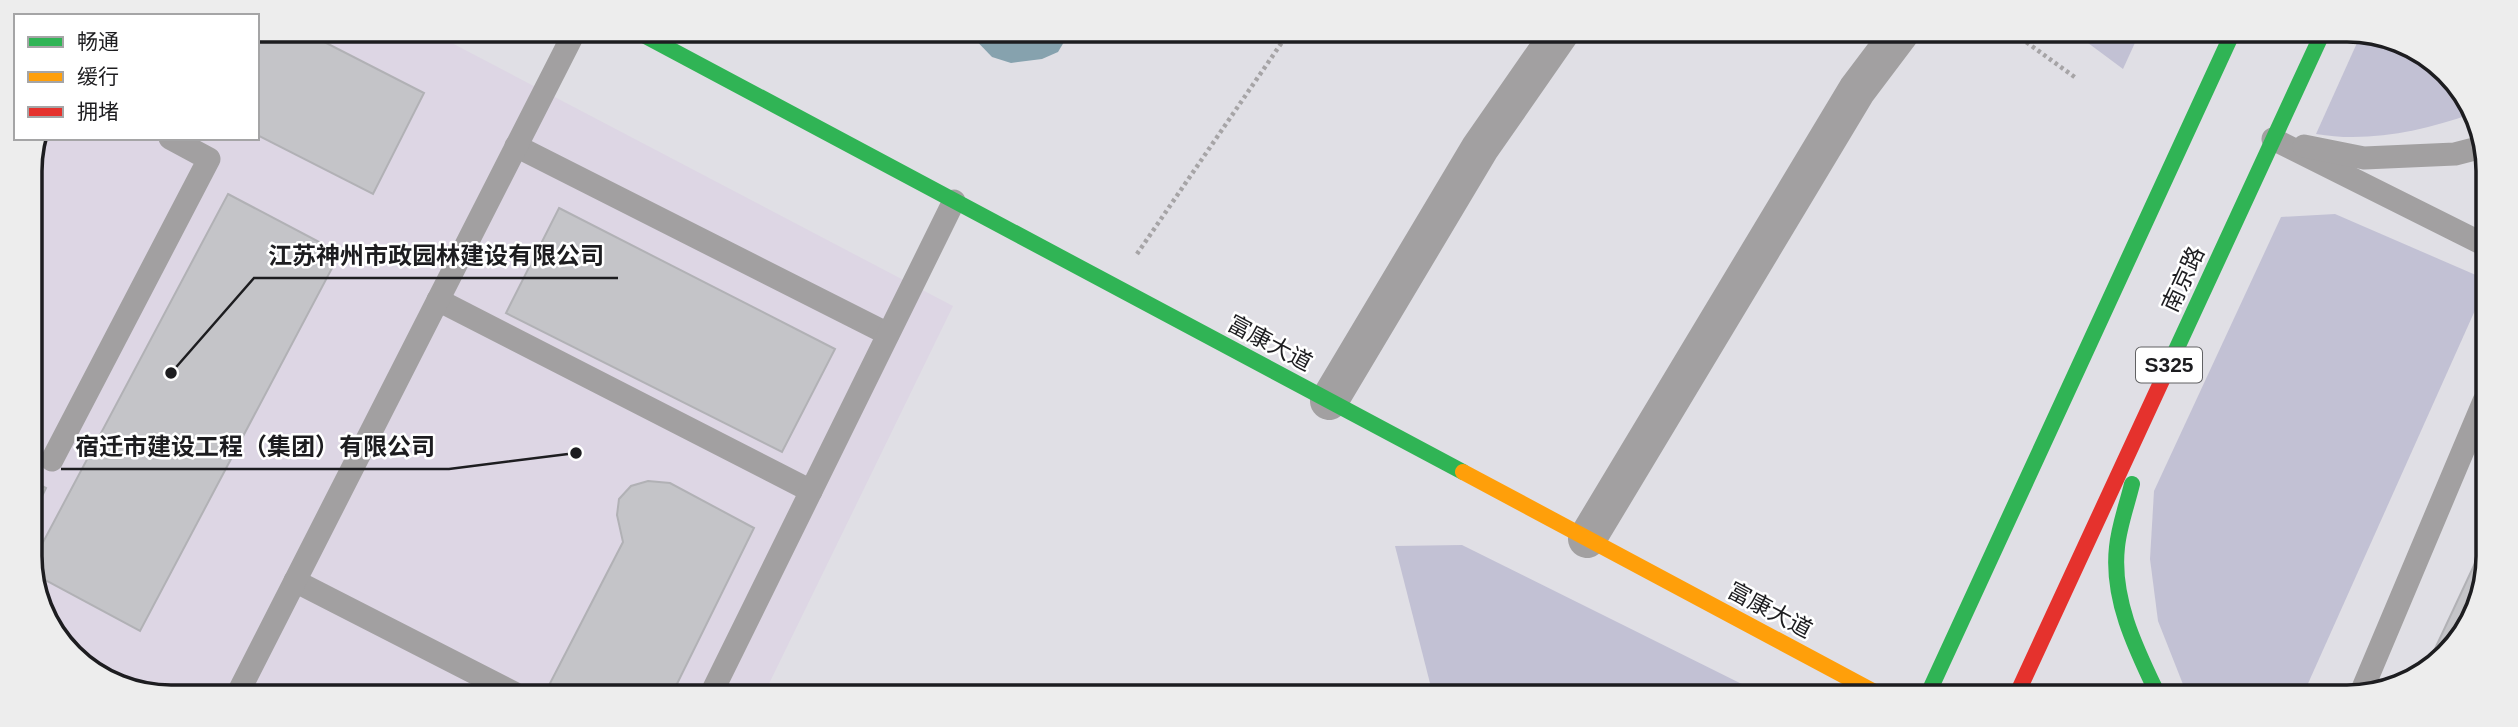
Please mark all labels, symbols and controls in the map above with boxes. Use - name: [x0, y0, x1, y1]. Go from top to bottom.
- legend: [14, 14, 259, 140]
- text: 畅通: [77, 30, 119, 53]
- text: 缓行: [77, 65, 119, 88]
- text: 拥堵: [77, 100, 119, 123]
- callout: 江苏神州市政园林建设有限公司: [254, 233, 618, 278]
- text: 江苏神州市政园林建设有限公司: [268, 242, 604, 269]
- street label: 南京路: [2157, 242, 2209, 316]
- street label: 富康大道: [1223, 310, 1317, 376]
- road number: S325: [2136, 348, 2202, 382]
- callout: 宿迁市建设工程（集团）有限公司: [61, 424, 449, 469]
- text: 宿迁市建设工程（集团）有限公司: [75, 433, 435, 460]
- street label: 富康大道: [1723, 577, 1817, 643]

